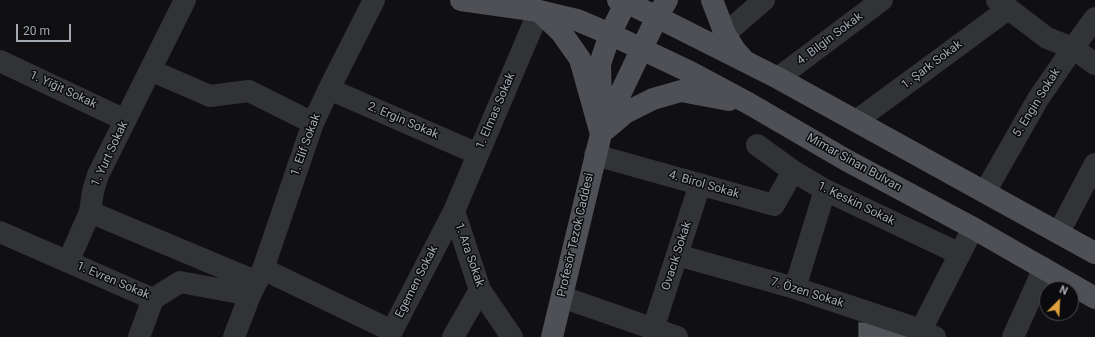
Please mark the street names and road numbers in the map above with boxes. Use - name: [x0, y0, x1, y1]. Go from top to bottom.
- street label: 4. Bilgin Sokak: [794, 10, 866, 68]
- street label: 1. Şark Sokak: [899, 37, 965, 93]
- street label: 5. Engin Sokak: [1010, 66, 1064, 140]
- street label: 1. Yiğit Sokak: [27, 68, 99, 112]
- street label: 1. Elmas Sokak: [473, 71, 519, 151]
- street label: 2. Ergin Sokak: [365, 100, 441, 142]
- street label: 1. Elif Sokak: [288, 112, 324, 178]
- street label: 1. Yurt Sokak: [89, 119, 131, 189]
- street label: Mimar Sinan Bulvarı: [804, 131, 904, 195]
- street label: 4. Birol Sokak: [667, 168, 741, 202]
- street label: Profesör Tezok Caddesi: [555, 172, 597, 298]
- street label: 1. Keskin Sokak: [815, 179, 897, 229]
- street label: Ovacık Sokak: [659, 220, 695, 292]
- street label: 1. Ara Sokak: [451, 221, 487, 289]
- street label: Egemen Sokak: [393, 244, 441, 320]
- street label: 1. Evren Sokak: [74, 259, 152, 303]
- street label: 7. Özen Sokak: [769, 275, 845, 311]

